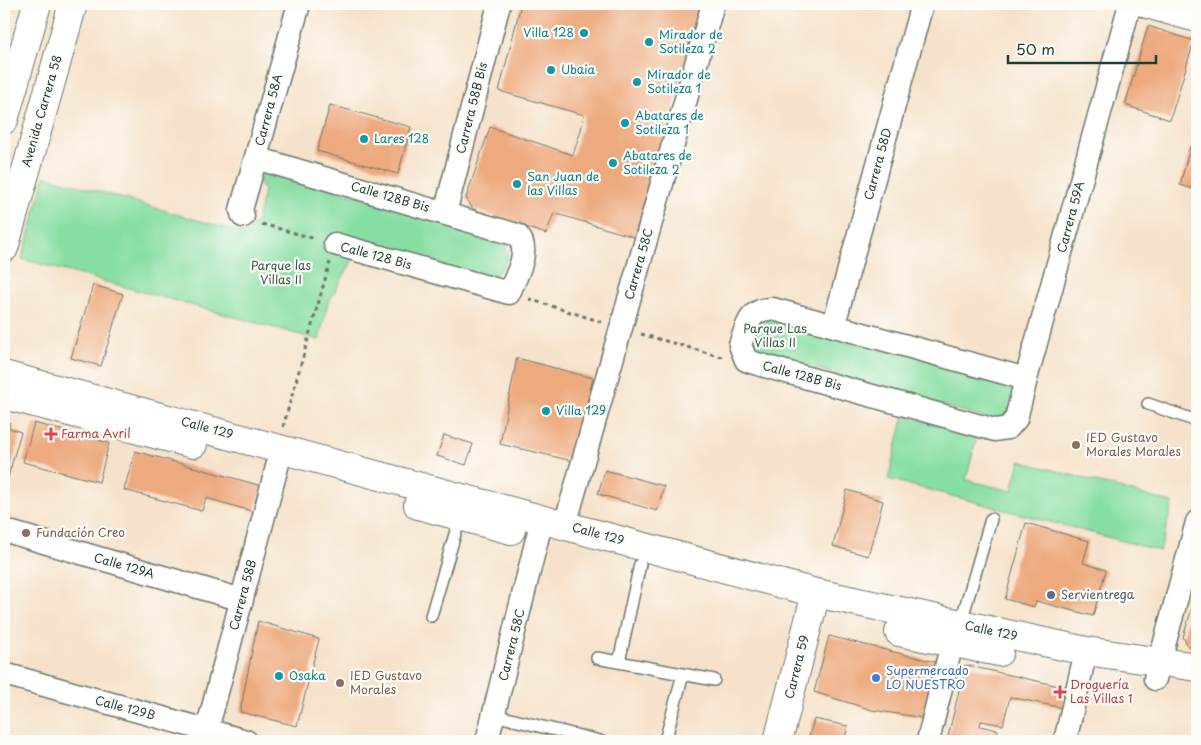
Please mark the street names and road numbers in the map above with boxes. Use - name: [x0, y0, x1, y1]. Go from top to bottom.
- street label: Avenida Carrera 58: [16, 53, 66, 169]
- street label: Carrera 58B Bis: [451, 60, 491, 155]
- street label: Carrera 58A: [250, 72, 286, 148]
- street label: Carrera 58D: [859, 126, 895, 202]
- street label: Calle 128B Bis: [349, 176, 432, 216]
- street label: Carrera 59A: [1052, 179, 1088, 255]
- street label: Carrera 58C: [619, 226, 657, 302]
- street label: Calle 128 Bis: [339, 237, 414, 273]
- street label: Calle 128B Bis: [761, 356, 844, 394]
- street label: Calle 129: [179, 411, 235, 443]
- street label: Calle 129: [570, 517, 626, 549]
- street label: Calle 129A: [92, 548, 157, 582]
- street label: Carrera 58B: [224, 557, 260, 632]
- street label: Carrera 58C: [493, 607, 529, 683]
- street label: Calle 129: [963, 616, 1019, 644]
- street label: Carrera 59: [779, 633, 813, 700]
- street label: Calle 129B: [93, 690, 157, 724]

